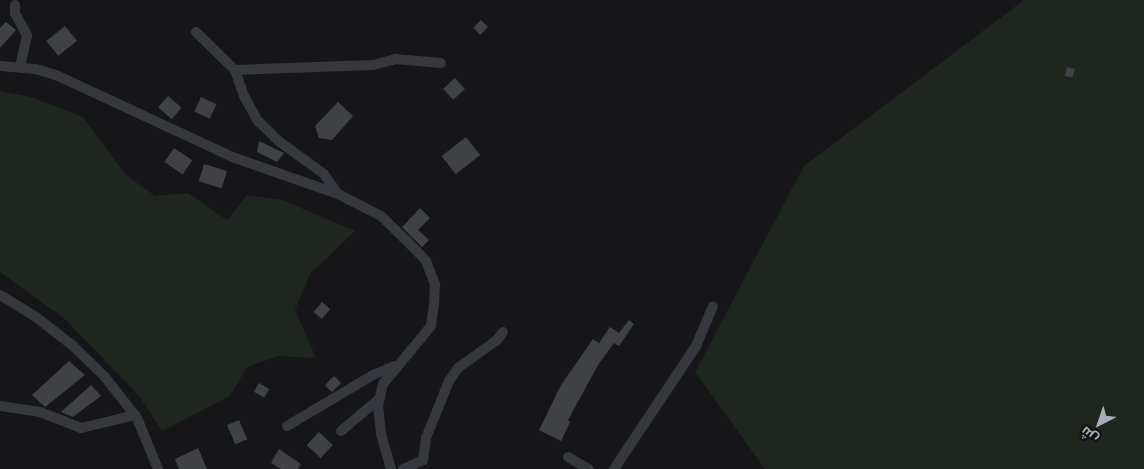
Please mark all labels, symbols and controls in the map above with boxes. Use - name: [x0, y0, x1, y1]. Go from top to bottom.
- north arrow: [1074, 399, 1124, 449]
- text: ش: [1076, 422, 1103, 449]

